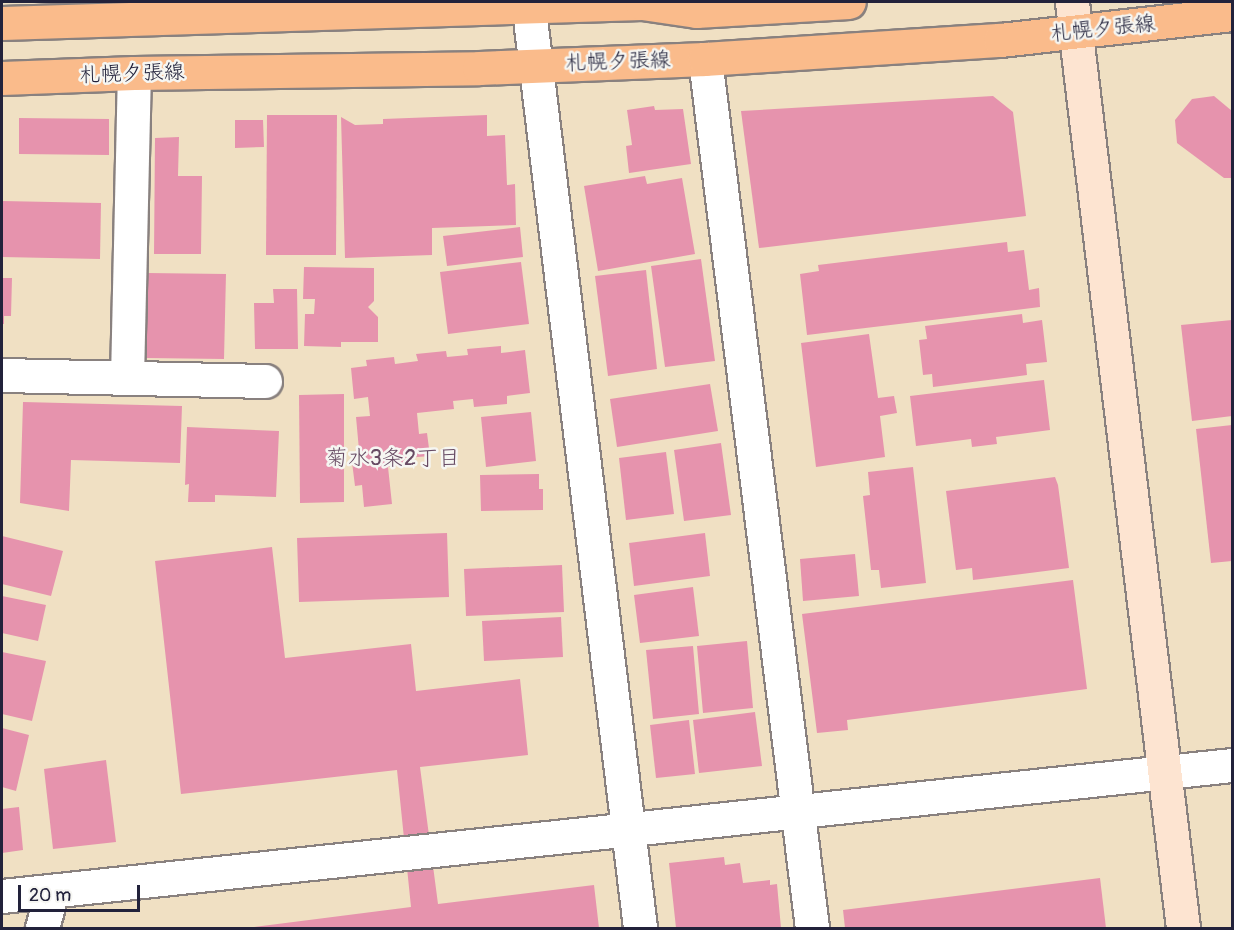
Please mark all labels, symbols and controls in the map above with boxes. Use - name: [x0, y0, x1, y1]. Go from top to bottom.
- street label: 札幌夕張線: [1049, 11, 1157, 47]
- street label: 札幌夕張線: [565, 48, 671, 76]
- street label: 札幌夕張線: [79, 60, 185, 88]
- district label: 菊水3条2丁目: [326, 446, 460, 472]
- scale bar: [21, 873, 142, 911]
- text: 20 m: [29, 884, 71, 907]

